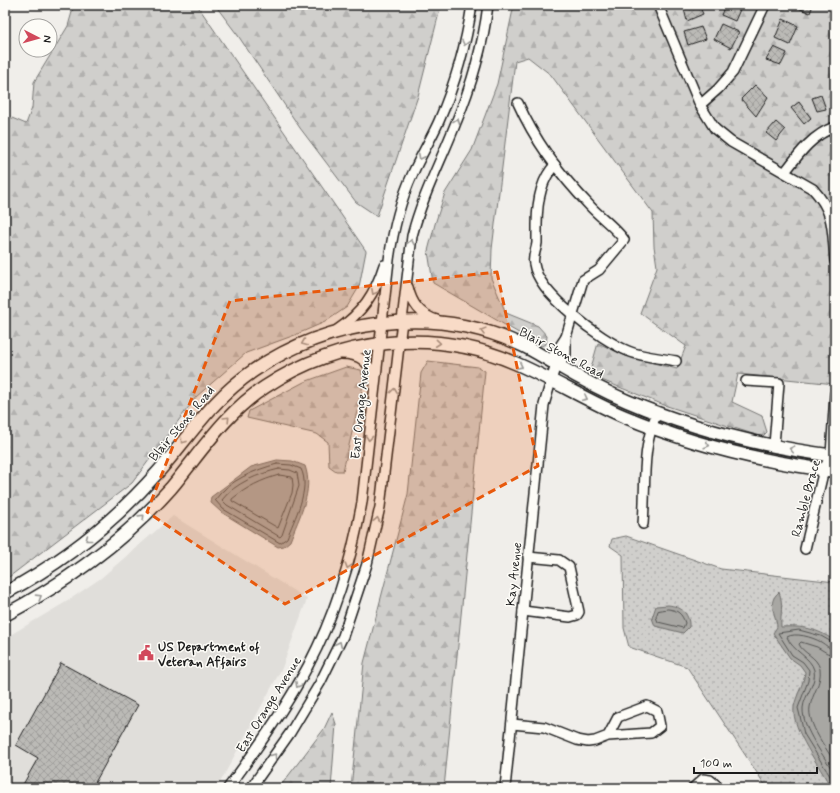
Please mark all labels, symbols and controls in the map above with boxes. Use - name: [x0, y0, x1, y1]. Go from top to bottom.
- north arrow: [18, 18, 58, 58]
- text: N: [40, 35, 54, 43]
- one-way arrow: [461, 40, 469, 46]
- one-way arrow: [452, 118, 460, 126]
- one-way arrow: [418, 152, 426, 160]
- one-way arrow: [406, 239, 415, 245]
- one-way arrow: [371, 288, 378, 295]
- street label: Blair Stone Road: [516, 324, 607, 383]
- one-way arrow: [480, 327, 487, 336]
- one-way arrow: [435, 338, 441, 347]
- one-way arrow: [300, 339, 307, 347]
- street label: East Orange Avenue: [347, 348, 377, 460]
- one-way arrow: [516, 361, 524, 369]
- street label: Blair Stone Road: [146, 383, 219, 465]
- one-way arrow: [389, 388, 398, 394]
- one-way arrow: [581, 394, 589, 401]
- one-way arrow: [222, 416, 229, 424]
- one-way arrow: [365, 435, 374, 441]
- one-way arrow: [181, 437, 188, 444]
- one-way arrow: [703, 440, 710, 449]
- one-way arrow: [789, 446, 796, 454]
- street label: Ramble Brace: [788, 458, 825, 539]
- one-way arrow: [137, 515, 145, 522]
- one-way arrow: [373, 517, 381, 523]
- one-way arrow: [86, 534, 93, 541]
- street label: Kay Avenue: [503, 541, 526, 607]
- one-way arrow: [344, 562, 352, 569]
- one-way arrow: [35, 594, 42, 601]
- place label: US Department of Veteran Affairs: [158, 639, 260, 671]
- one-way arrow: [334, 641, 342, 648]
- public building icon: US Department of Veteran Affairs: [137, 644, 155, 662]
- street label: East Orange Avenue: [233, 653, 307, 757]
- one-way arrow: [295, 681, 302, 688]
- scale bar: [694, 749, 817, 775]
- one-way arrow: [269, 753, 277, 760]
- text: 100 m: [700, 756, 732, 772]

